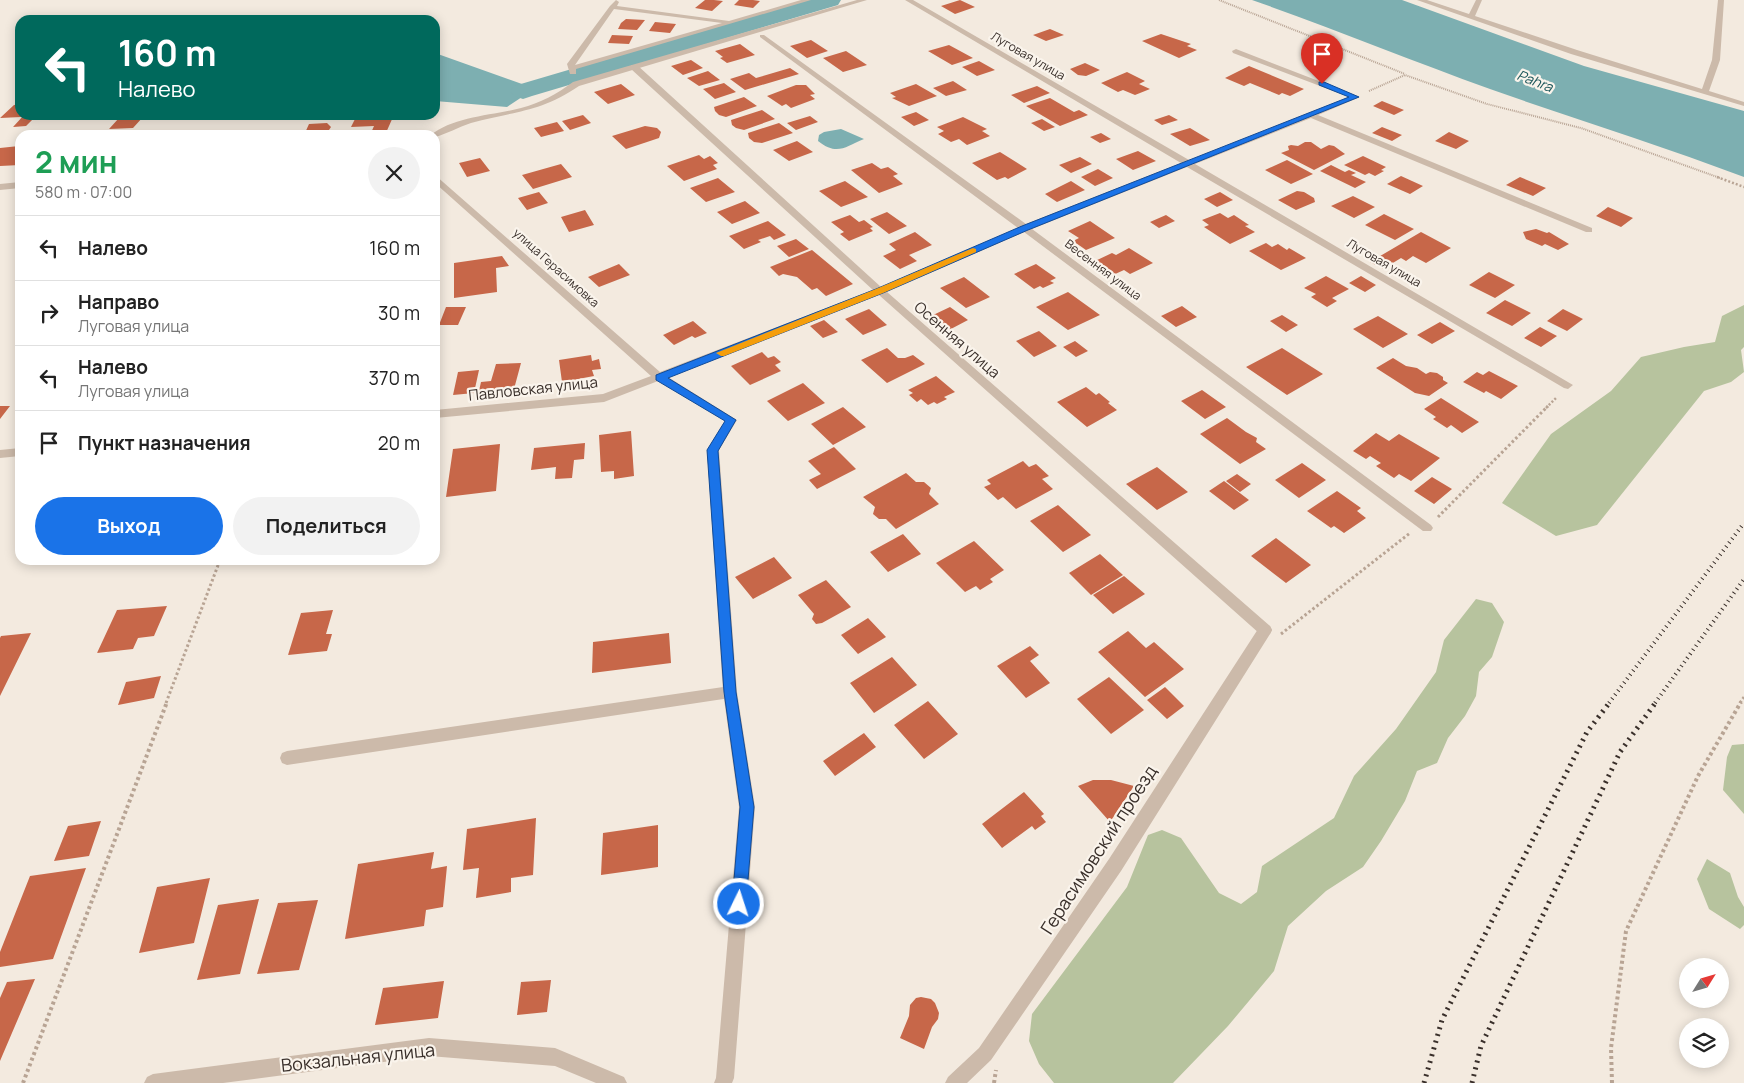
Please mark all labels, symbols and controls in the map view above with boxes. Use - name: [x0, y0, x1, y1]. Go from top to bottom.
- street label: Луговая улица: [988, 27, 1069, 84]
- text: 160 m: [118, 29, 217, 77]
- pin: [1301, 33, 1343, 84]
- icon: left: [35, 35, 100, 100]
- icon: arrive: [1308, 40, 1336, 68]
- water label: Pahra: [1515, 65, 1557, 96]
- text: Налево: [118, 74, 196, 104]
- text: 2 мин: [35, 141, 118, 182]
- button: close: [368, 147, 420, 199]
- text: 580 m · 07:00: [35, 181, 132, 203]
- street label: улица Герасимовка: [510, 224, 603, 311]
- icon: left: [35, 234, 63, 262]
- street label: Луговая улица: [1344, 234, 1425, 291]
- text: Налево: [78, 235, 148, 261]
- text: 160 m: [369, 235, 420, 261]
- street label: Весенняя улица: [1062, 235, 1145, 304]
- text: Направо: [78, 289, 159, 315]
- street label: Осенняя улица: [910, 296, 1005, 383]
- icon: right: [35, 299, 63, 327]
- text: 30 m: [378, 300, 420, 326]
- text: Луговая улица: [78, 315, 189, 337]
- text: Налево: [78, 354, 148, 380]
- icon: left: [35, 364, 63, 392]
- text: 370 m: [368, 365, 420, 391]
- street label: Павловская улица: [467, 371, 599, 406]
- text: Луговая улица: [78, 380, 189, 402]
- icon: arrive: [35, 429, 63, 457]
- text: Пункт назначения: [78, 430, 251, 456]
- text: 20 m: [378, 430, 420, 456]
- button: Выход: [35, 497, 223, 555]
- button: Поделиться: [233, 497, 420, 555]
- street label: Герасимовский проезд: [1034, 760, 1162, 939]
- position arrow: [712, 877, 764, 929]
- north arrow: [1679, 958, 1729, 1008]
- map controls: [1679, 958, 1729, 1068]
- button: layers: [1679, 1018, 1729, 1068]
- street label: Вокзальная улица: [280, 1037, 436, 1077]

